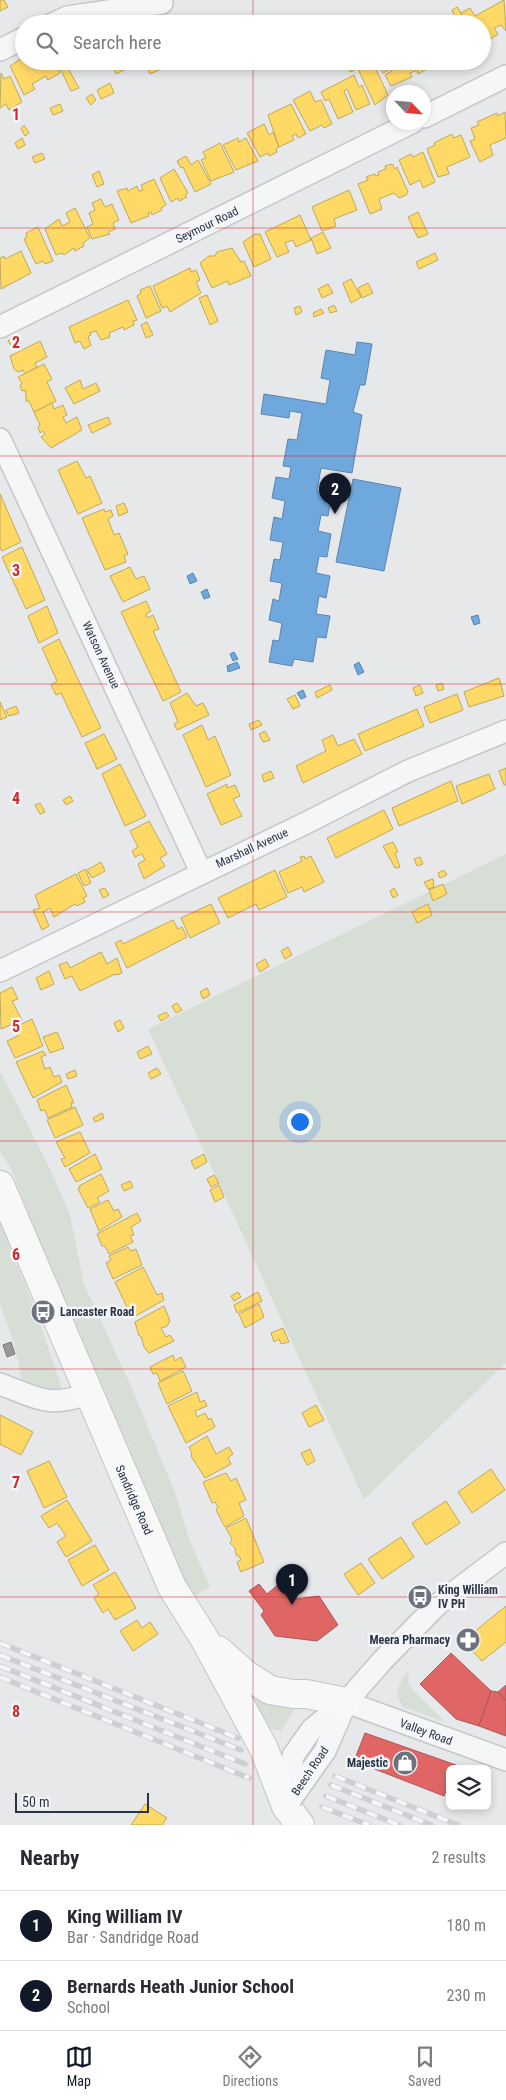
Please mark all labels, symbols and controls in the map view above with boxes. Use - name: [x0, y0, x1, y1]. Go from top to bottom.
- search box: [15, 15, 491, 70]
- icon: search: [33, 29, 61, 57]
- text: Search here: [73, 31, 161, 54]
- north arrow: [386, 85, 431, 130]
- text: 1: [12, 105, 20, 124]
- street label: Seymour Road: [173, 204, 241, 246]
- text: 2: [12, 333, 20, 352]
- pin: 2: [319, 473, 351, 514]
- text: 3: [12, 561, 20, 580]
- street label: Watson Avenue: [79, 619, 123, 691]
- text: 4: [12, 789, 20, 808]
- street label: Marshall Avenue: [214, 825, 291, 871]
- text: 5: [12, 1017, 20, 1036]
- your location: [287, 1109, 313, 1135]
- text: 6: [12, 1245, 20, 1264]
- bus stop icon: Lancaster Road: [30, 1299, 56, 1325]
- place label: Lancaster Road: [60, 1305, 134, 1319]
- street label: Sandridge Road: [112, 1463, 156, 1537]
- text: 7: [12, 1473, 20, 1492]
- pin: 1: [276, 1564, 308, 1605]
- place label: King William IV PH: [438, 1583, 498, 1611]
- bus stop icon: King William IV PH: [407, 1584, 433, 1610]
- pharmacy icon: Meera Pharmacy: [455, 1627, 481, 1653]
- place label: Meera Pharmacy: [369, 1633, 451, 1647]
- text: 8: [12, 1702, 20, 1721]
- street label: Valley Road: [398, 1716, 454, 1748]
- street label: Beech Road: [289, 1744, 331, 1798]
- shop icon: Majestic: [392, 1750, 418, 1776]
- place label: Majestic: [347, 1756, 388, 1770]
- map controls: [446, 1765, 491, 1810]
- button: layers: [446, 1765, 491, 1810]
- scale bar: [15, 1790, 149, 1813]
- text: 50 m: [22, 1794, 50, 1810]
- text: Nearby: [20, 1846, 79, 1870]
- text: 2 results: [431, 1848, 486, 1867]
- text: King William IV: [67, 1905, 183, 1928]
- text: 1: [32, 1916, 40, 1935]
- text: 180 m: [447, 1916, 486, 1935]
- text: Bar · Sandridge Road: [67, 1928, 199, 1947]
- text: Bernards Heath Junior School: [67, 1975, 294, 1998]
- text: 2: [32, 1986, 40, 2005]
- text: 230 m: [447, 1986, 486, 2005]
- text: School: [67, 1998, 110, 2017]
- tab: Map: [65, 2043, 93, 2089]
- tab: Directions: [222, 2043, 278, 2089]
- tab: Saved: [408, 2043, 441, 2089]

